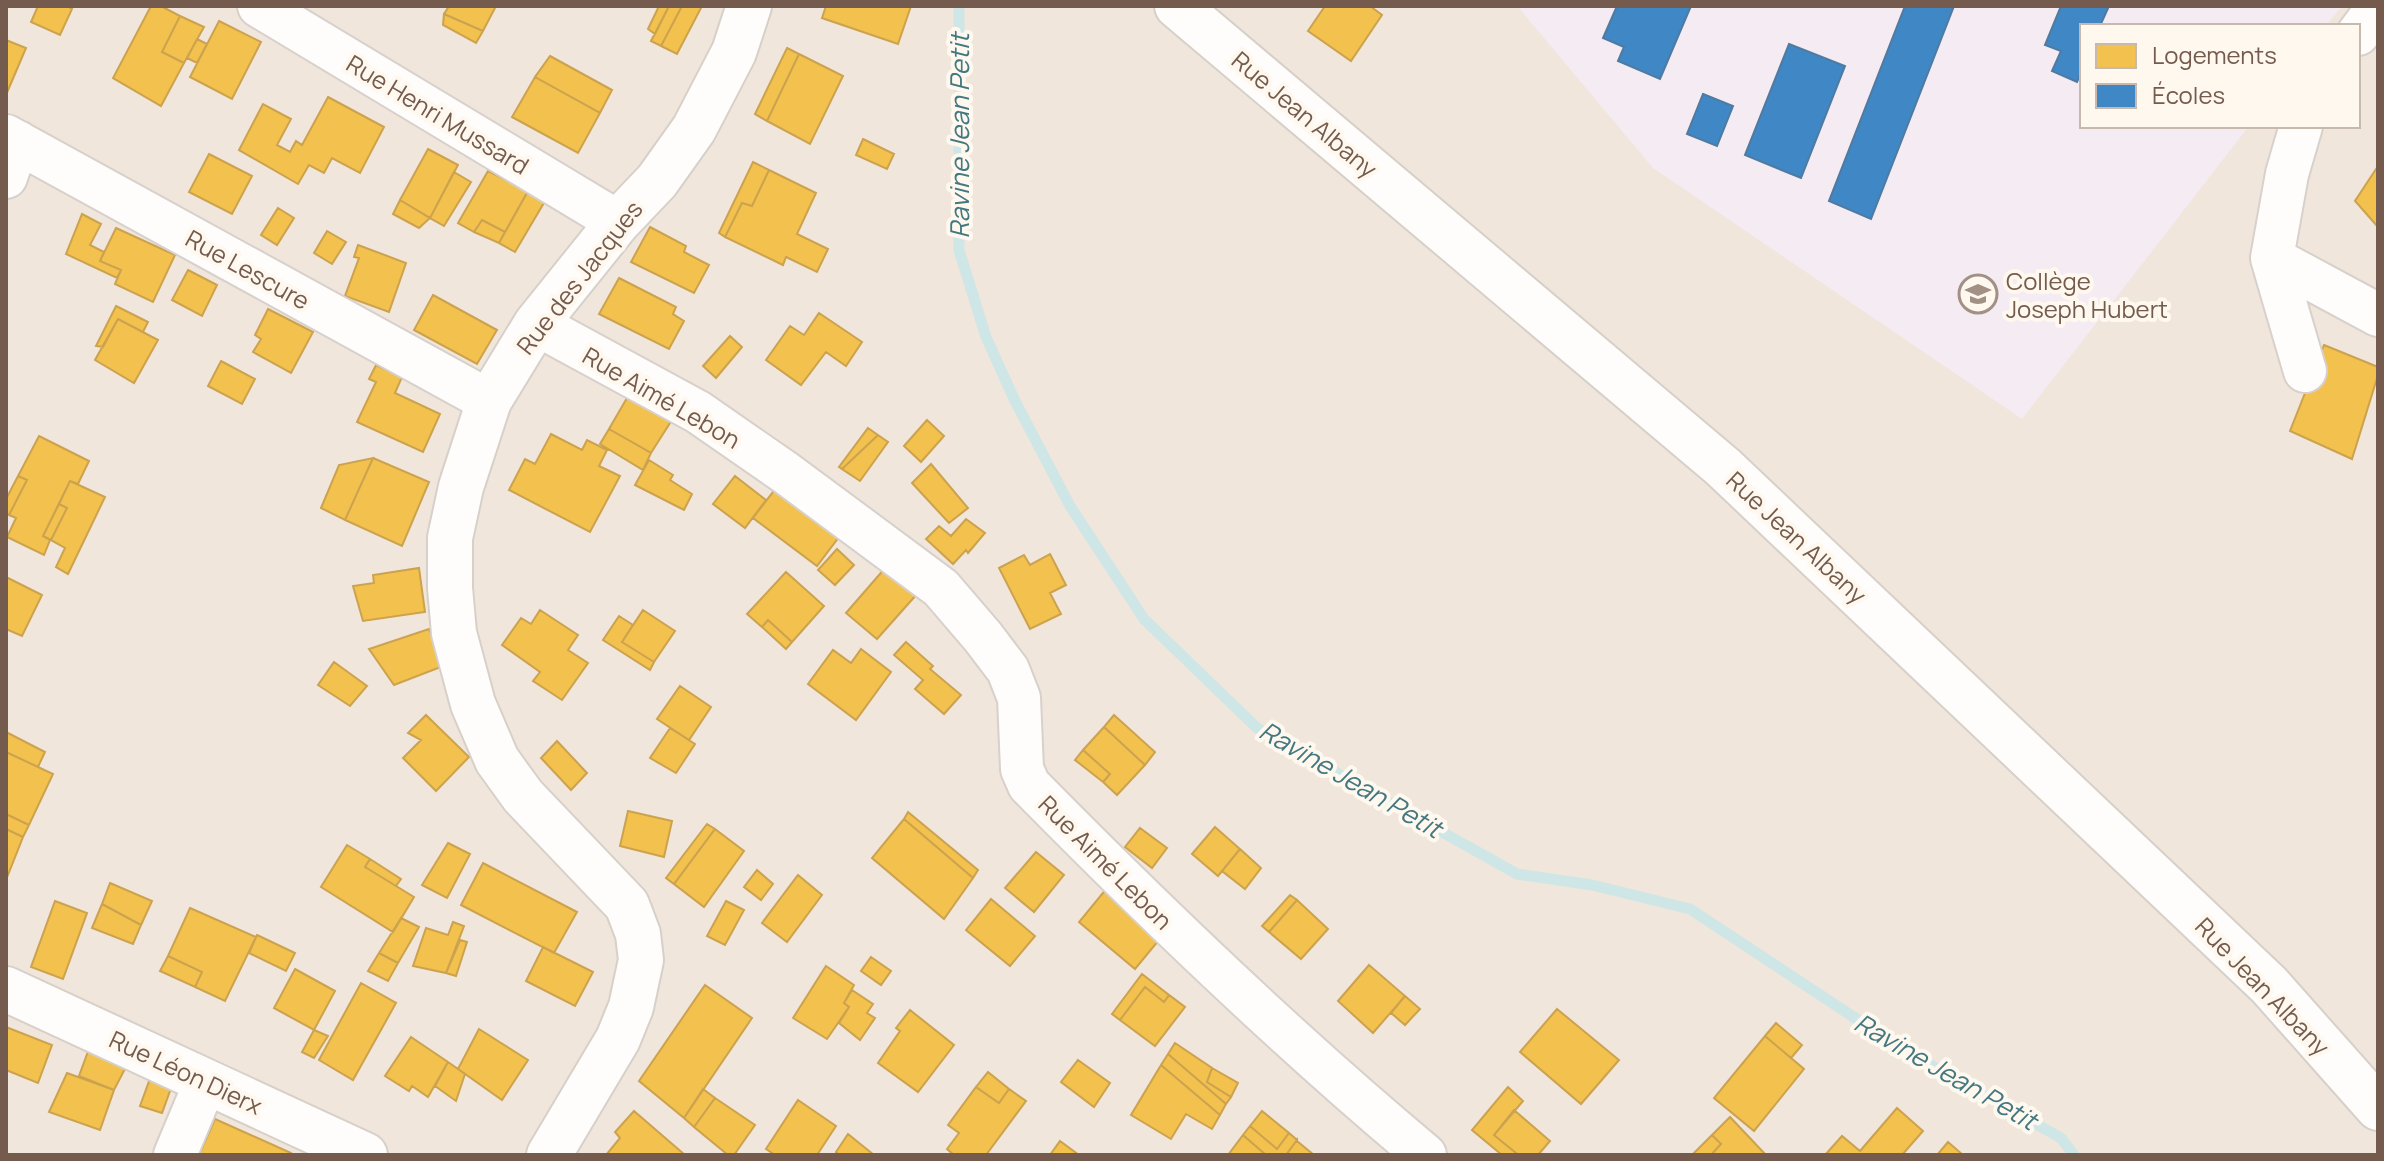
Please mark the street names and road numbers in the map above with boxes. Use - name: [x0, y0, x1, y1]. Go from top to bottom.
- street label: Rue Jean Albany: [1225, 43, 1385, 185]
- street label: Rue Henri Mussard: [341, 46, 535, 182]
- street label: Rue des Jacques: [509, 193, 649, 361]
- street label: Rue Lescure: [180, 221, 316, 317]
- street label: Rue Aimé Lebon: [577, 338, 747, 456]
- street label: Rue Jean Albany: [1720, 463, 1874, 611]
- street label: Rue Aimé Lebon: [1032, 788, 1180, 936]
- street label: Rue Jean Albany: [2189, 910, 2338, 1063]
- street label: Rue Léon Dierx: [104, 1022, 268, 1122]

